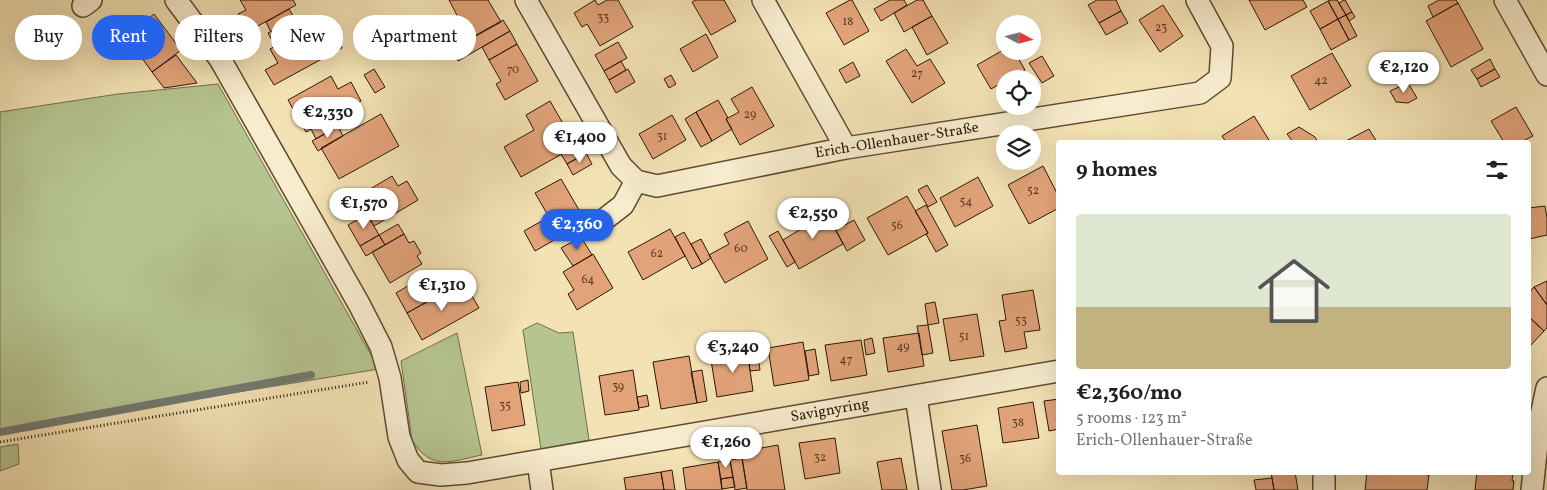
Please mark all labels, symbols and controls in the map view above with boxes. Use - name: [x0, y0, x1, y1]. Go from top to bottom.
- house number: 33: [597, 10, 609, 26]
- house number: 18: [843, 14, 853, 30]
- chip: Buy: [15, 15, 82, 60]
- chip: Rent: [92, 15, 165, 60]
- chip: Filters: [175, 15, 261, 60]
- chip: New: [271, 15, 343, 60]
- chip: Apartment: [353, 15, 476, 60]
- north arrow: [996, 15, 1041, 60]
- map controls: [996, 15, 1041, 170]
- house number: 23: [1155, 20, 1167, 36]
- pin: €2,120: [1363, 52, 1445, 94]
- text: €2,120: [1379, 57, 1429, 79]
- house number: 70: [507, 62, 519, 78]
- house number: 27: [911, 66, 923, 82]
- button: locate: [996, 70, 1041, 115]
- house number: 42: [1314, 73, 1328, 89]
- pin: €2,330: [287, 96, 369, 139]
- text: €2,330: [303, 102, 353, 124]
- house number: 29: [744, 107, 756, 123]
- street label: Erich-Ollenhauer-Straße: [814, 118, 980, 164]
- pin: €1,400: [539, 121, 621, 164]
- button: layers: [996, 125, 1041, 170]
- text: €1,400: [554, 127, 606, 149]
- house number: 31: [657, 129, 667, 145]
- text: 9 homes: [1076, 156, 1157, 185]
- icon: filters: [1483, 156, 1511, 184]
- house number: 52: [1027, 183, 1039, 199]
- pin: €1,570: [323, 188, 405, 230]
- text: €1,570: [340, 193, 388, 215]
- house number: 54: [960, 194, 972, 210]
- pin: €2,550: [772, 198, 854, 240]
- text: €2,550: [788, 203, 838, 225]
- pin: €2,360: [536, 208, 618, 251]
- text: €2,360: [551, 214, 603, 236]
- house number: 56: [891, 218, 903, 234]
- house number: 60: [734, 241, 748, 257]
- house number: 62: [651, 246, 663, 262]
- icon: home: [1249, 246, 1339, 336]
- pin: €1,310: [401, 270, 483, 312]
- house number: 64: [582, 272, 594, 288]
- text: €1,310: [419, 275, 466, 297]
- house number: 53: [1015, 313, 1027, 329]
- house number: 51: [959, 329, 969, 345]
- pin: €3,240: [692, 332, 774, 374]
- text: €3,240: [707, 337, 759, 359]
- house number: 49: [896, 339, 910, 355]
- house number: 47: [840, 352, 853, 368]
- house number: 39: [612, 379, 624, 395]
- text: €2,360/mo: [1076, 379, 1182, 408]
- street label: Savignyring: [789, 394, 871, 428]
- house number: 35: [499, 398, 511, 414]
- text: 5 rooms · 123 m²: [1076, 408, 1187, 430]
- house number: 38: [1012, 415, 1024, 431]
- pin: €1,260: [685, 426, 767, 469]
- text: Erich-Ollenhauer-Straße: [1076, 430, 1253, 452]
- text: €1,260: [701, 432, 751, 454]
- house number: 32: [814, 450, 826, 466]
- house number: 36: [959, 451, 971, 467]

